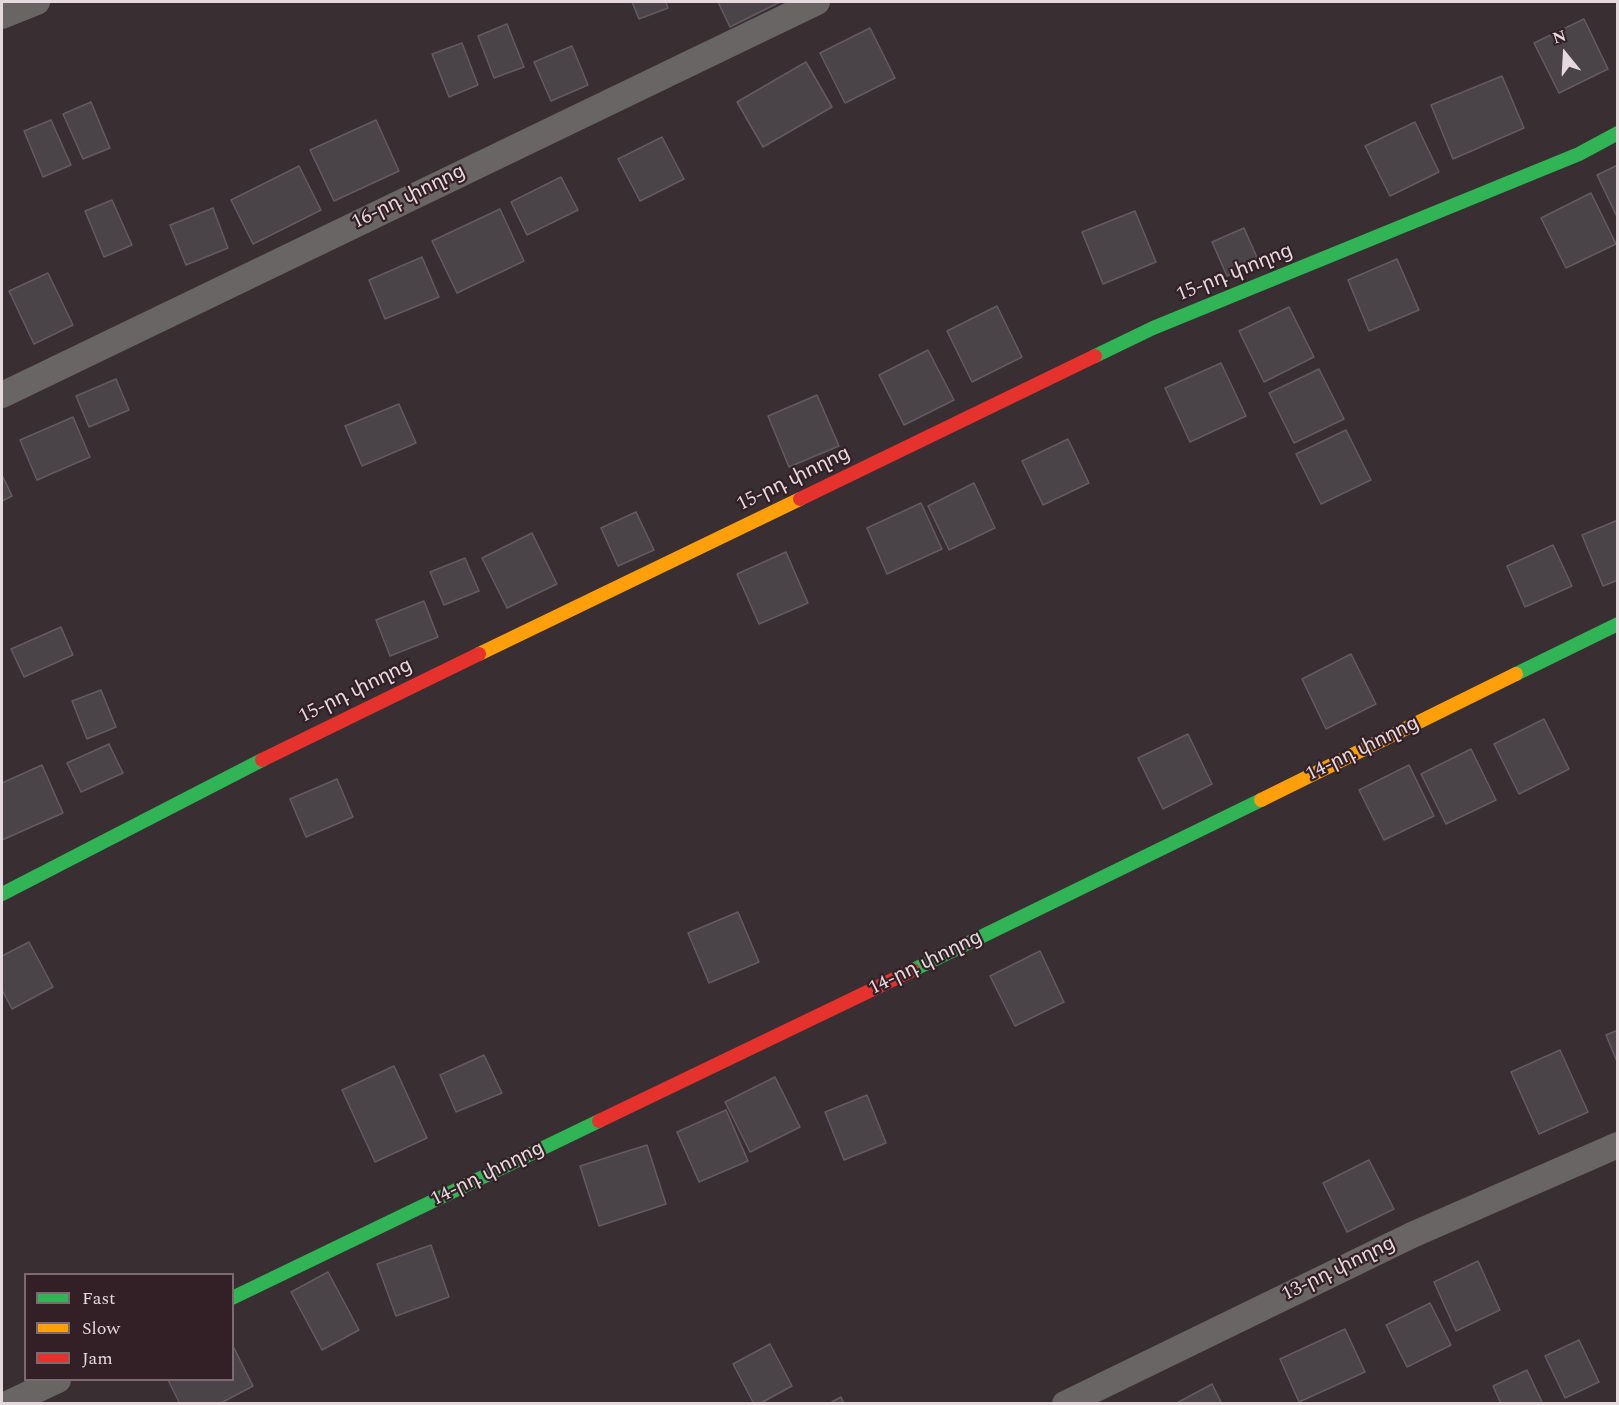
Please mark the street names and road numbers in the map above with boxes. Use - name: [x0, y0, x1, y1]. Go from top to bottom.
- street label: 16-րդ փողոց: [348, 160, 470, 236]
- street label: 15-րդ փողոց: [1173, 240, 1297, 308]
- street label: 15-րդ փողոց: [733, 442, 855, 518]
- street label: 15-րդ փողոց: [295, 654, 417, 730]
- street label: 14-րդ փողոց: [1302, 712, 1424, 788]
- street label: 14-րդ փողոց: [865, 926, 987, 1002]
- street label: 14-րդ փողոց: [427, 1137, 549, 1213]
- street label: 13-րդ փողոց: [1278, 1232, 1400, 1308]

